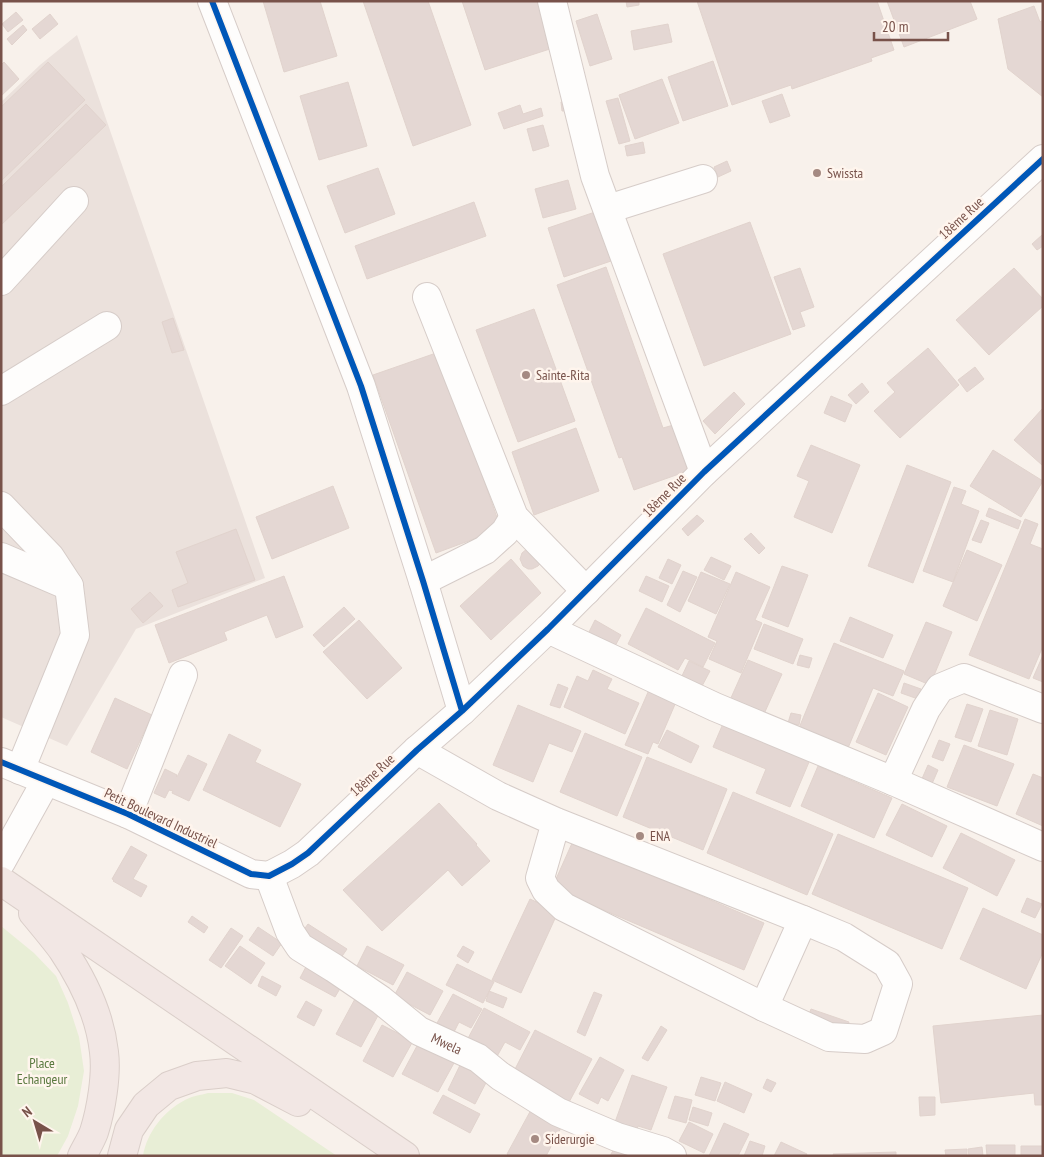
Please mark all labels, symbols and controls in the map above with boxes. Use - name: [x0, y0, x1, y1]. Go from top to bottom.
- scale bar: [874, 10, 948, 42]
- text: 20 m: [882, 17, 908, 36]
- place label: Swissta: [827, 164, 863, 182]
- marker: Swissta: [811, 167, 823, 179]
- street label: 18ème Rue: [935, 193, 987, 243]
- place label: Sainte-Rita: [536, 366, 590, 384]
- marker: Sainte-Rita: [520, 369, 532, 381]
- street label: 18ème Rue: [638, 469, 690, 521]
- street label: 18ème Rue: [346, 750, 398, 800]
- street label: Petit Boulevard Industriel: [102, 784, 221, 852]
- place label: ENA: [650, 827, 671, 845]
- marker: ENA: [634, 830, 646, 842]
- street label: Mwela: [428, 1029, 465, 1058]
- park label: Place Echangeur: [17, 1054, 67, 1088]
- north arrow: [10, 1097, 60, 1147]
- text: N: [18, 1102, 36, 1121]
- place label: Siderurgie: [545, 1130, 595, 1148]
- marker: Siderurgie: [529, 1133, 541, 1145]

